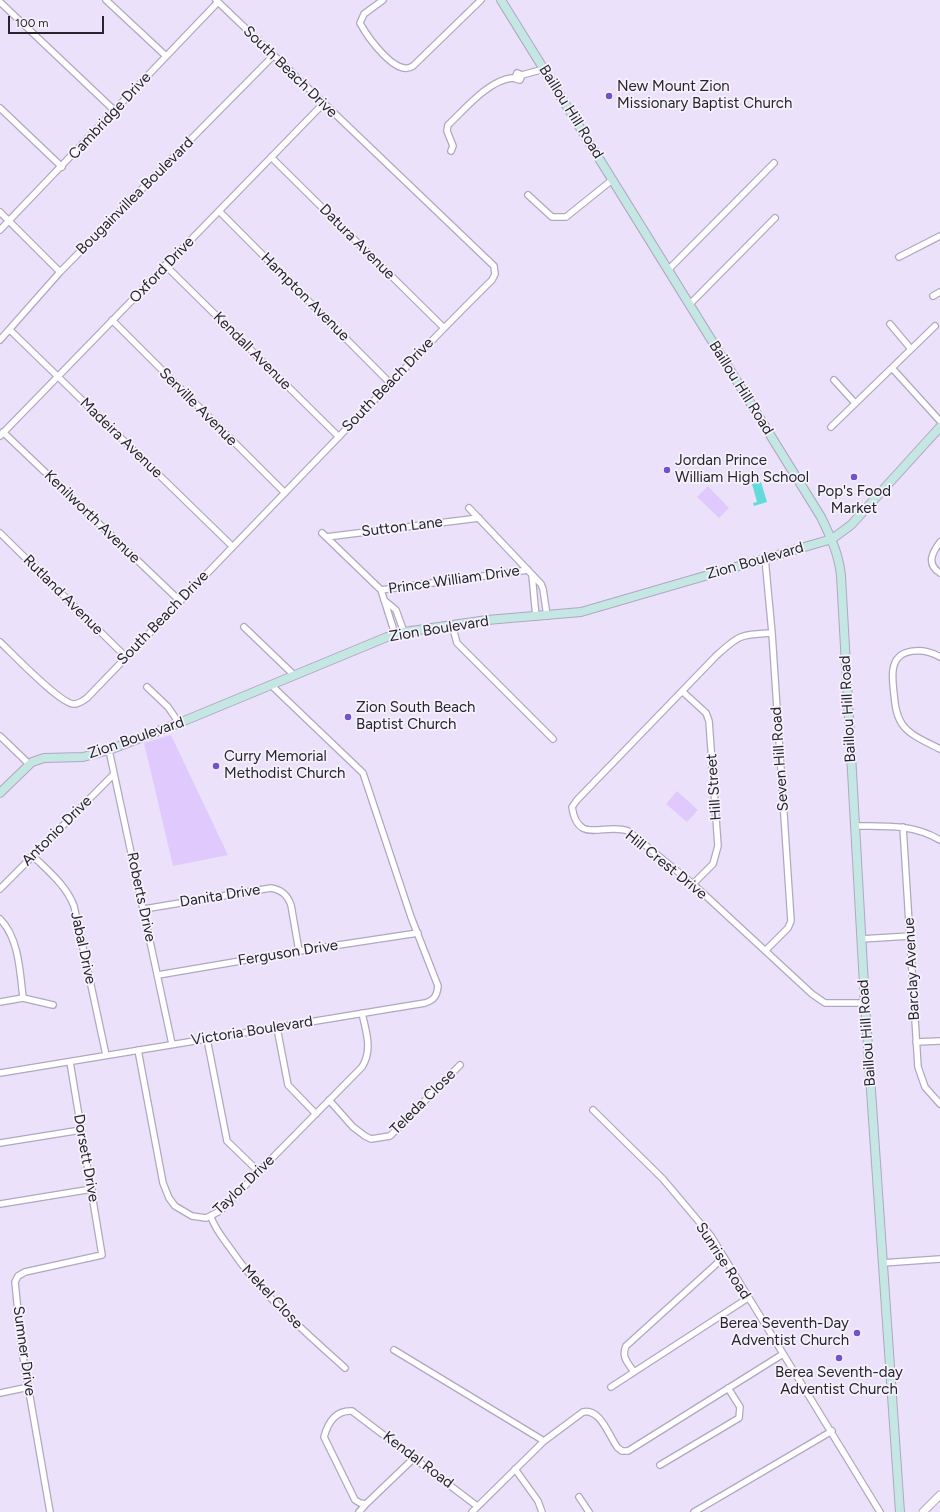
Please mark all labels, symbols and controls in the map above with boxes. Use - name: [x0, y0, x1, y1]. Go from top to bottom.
- scale bar: [10, 8, 106, 34]
- text: 100 m: [15, 16, 49, 30]
- street label: South Beach Drive: [239, 22, 341, 122]
- street label: Baillou Hill Road: [535, 62, 607, 162]
- street label: Cambridge Drive: [65, 69, 155, 163]
- place label: New Mount Zion Missionary Baptist Church: [617, 78, 792, 113]
- marker: New Mount Zion Missionary Baptist Church: [604, 91, 614, 101]
- street label: Bougainvillea Boulevard: [73, 134, 197, 258]
- street label: Datura Avenue: [316, 201, 398, 283]
- street label: Oxford Drive: [126, 233, 198, 307]
- street label: Hampton Avenue: [257, 249, 353, 345]
- street label: Kendall Avenue: [209, 308, 295, 394]
- street label: South Beach Drive: [338, 334, 438, 436]
- street label: Baillou Hill Road: [705, 338, 777, 438]
- street label: Serville Avenue: [155, 364, 241, 450]
- street label: Madeira Avenue: [76, 394, 166, 482]
- place label: Jordan Prince William High School: [675, 452, 809, 487]
- marker: Jordan Prince William High School: [662, 465, 672, 475]
- street label: Kenilworth Avenue: [40, 467, 144, 567]
- marker: Pop's Food Market: [849, 472, 859, 482]
- place label: Pop's Food Market: [817, 483, 891, 518]
- street label: Sutton Lane: [360, 513, 444, 541]
- street label: Zion Boulevard: [704, 538, 806, 584]
- street label: Rutland Avenue: [19, 551, 107, 639]
- street label: Prince William Drive: [387, 562, 521, 598]
- street label: South Beach Drive: [113, 567, 213, 669]
- street label: Zion Boulevard: [388, 612, 490, 646]
- street label: Baillou Hill Road: [836, 655, 860, 763]
- place label: Zion South Beach Baptist Church: [356, 699, 475, 734]
- street label: Seven Hill Road: [767, 706, 793, 812]
- marker: Zion South Beach Baptist Church: [343, 712, 353, 722]
- street label: Zion Boulevard: [86, 713, 186, 763]
- place label: Curry Memorial Methodist Church: [224, 748, 345, 783]
- street label: Hill Street: [703, 753, 725, 821]
- marker: Curry Memorial Methodist Church: [211, 761, 221, 771]
- street label: Antonio Drive: [18, 792, 96, 870]
- street label: Hill Crest Drive: [621, 826, 711, 904]
- street label: Roberts Drive: [123, 851, 159, 943]
- street label: Danita Drive: [178, 881, 262, 911]
- street label: Jabal Drive: [67, 910, 99, 986]
- street label: Barclay Avenue: [900, 917, 924, 1021]
- street label: Ferguson Drive: [237, 936, 339, 970]
- street label: Baillou Hill Road: [854, 979, 880, 1087]
- street label: Victoria Boulevard: [190, 1012, 314, 1050]
- street label: Teleda Close: [387, 1066, 459, 1138]
- street label: Dorsett Drive: [69, 1113, 103, 1203]
- street label: Taylor Drive: [210, 1151, 278, 1219]
- street label: Sunrise Road: [692, 1219, 754, 1303]
- street label: Mekel Close: [238, 1261, 306, 1333]
- street label: Sumner Drive: [9, 1305, 39, 1397]
- place label: Berea Seventh-Day Adventist Church: [720, 1315, 849, 1350]
- marker: Berea Seventh-Day Adventist Church: [852, 1328, 862, 1338]
- marker: Berea Seventh-day Adventist Church: [834, 1353, 844, 1363]
- place label: Berea Seventh-day Adventist Church: [775, 1364, 903, 1399]
- street label: Kendal Road: [379, 1428, 457, 1492]

